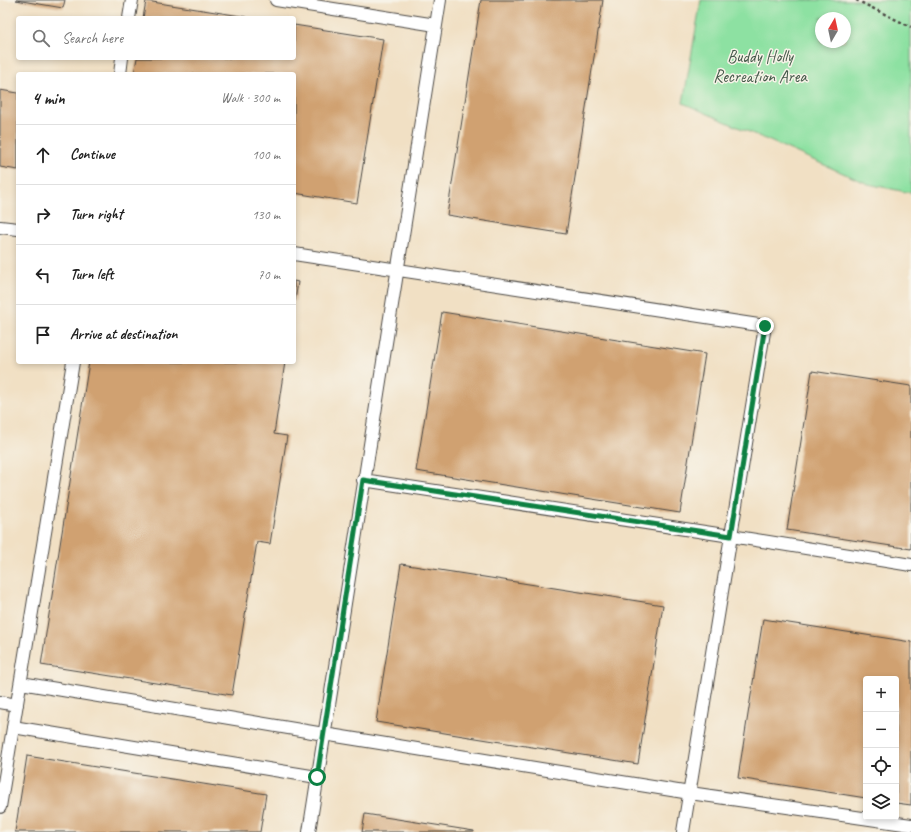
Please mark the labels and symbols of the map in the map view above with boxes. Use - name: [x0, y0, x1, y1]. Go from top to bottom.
- north arrow: [815, 12, 851, 48]
- park label: Buddy Holly Recreation Area: [713, 46, 808, 87]
- route end: [756, 317, 774, 335]
- route start: [308, 768, 326, 786]

